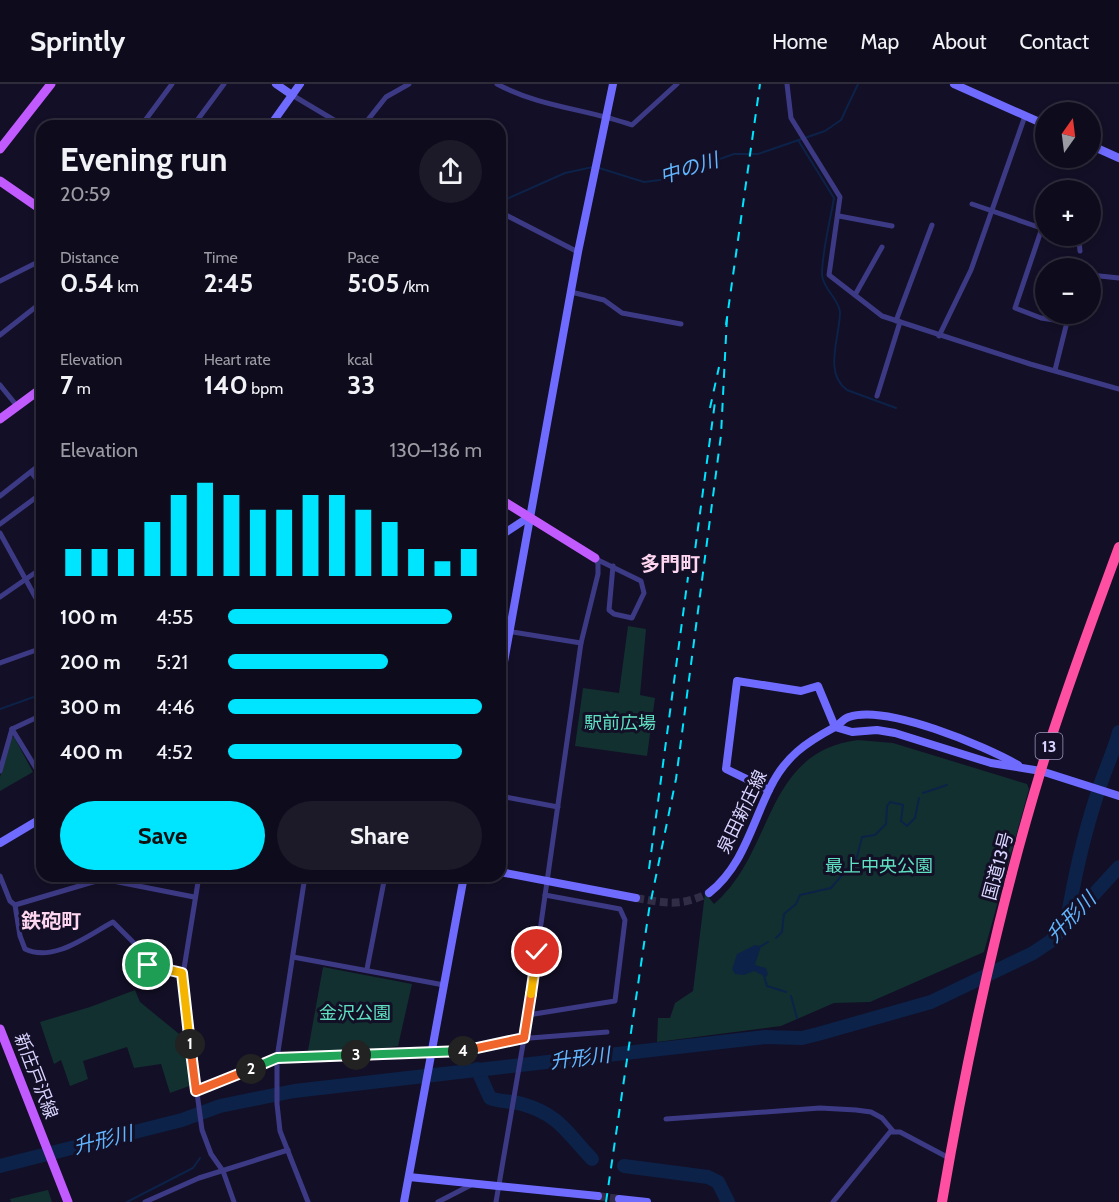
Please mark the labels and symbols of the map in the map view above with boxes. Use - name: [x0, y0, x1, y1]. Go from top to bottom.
- north arrow: [1035, 102, 1101, 168]
- water label: 中の川: [657, 147, 723, 188]
- district label: 多門町: [640, 552, 700, 576]
- park label: 駅前広場: [584, 712, 656, 734]
- road number: 13: [1036, 733, 1062, 759]
- street label: 泉田新庄線: [712, 767, 772, 857]
- street label: 国道13号: [978, 830, 1018, 902]
- park label: 最上中央公園: [825, 855, 933, 877]
- water label: 升形川: [1042, 886, 1102, 947]
- district label: 鉄砲町: [21, 909, 81, 933]
- pin: [511, 926, 562, 977]
- pin: [122, 939, 173, 990]
- park label: 金沢公園: [319, 1002, 391, 1024]
- pin: 1: [175, 1029, 205, 1059]
- street label: 新庄戸沢線: [10, 1030, 62, 1122]
- pin: 4: [448, 1036, 478, 1066]
- pin: 3: [341, 1040, 371, 1070]
- water label: 升形川: [549, 1042, 613, 1074]
- pin: 2: [236, 1054, 266, 1084]
- water label: 升形川: [71, 1121, 137, 1159]

